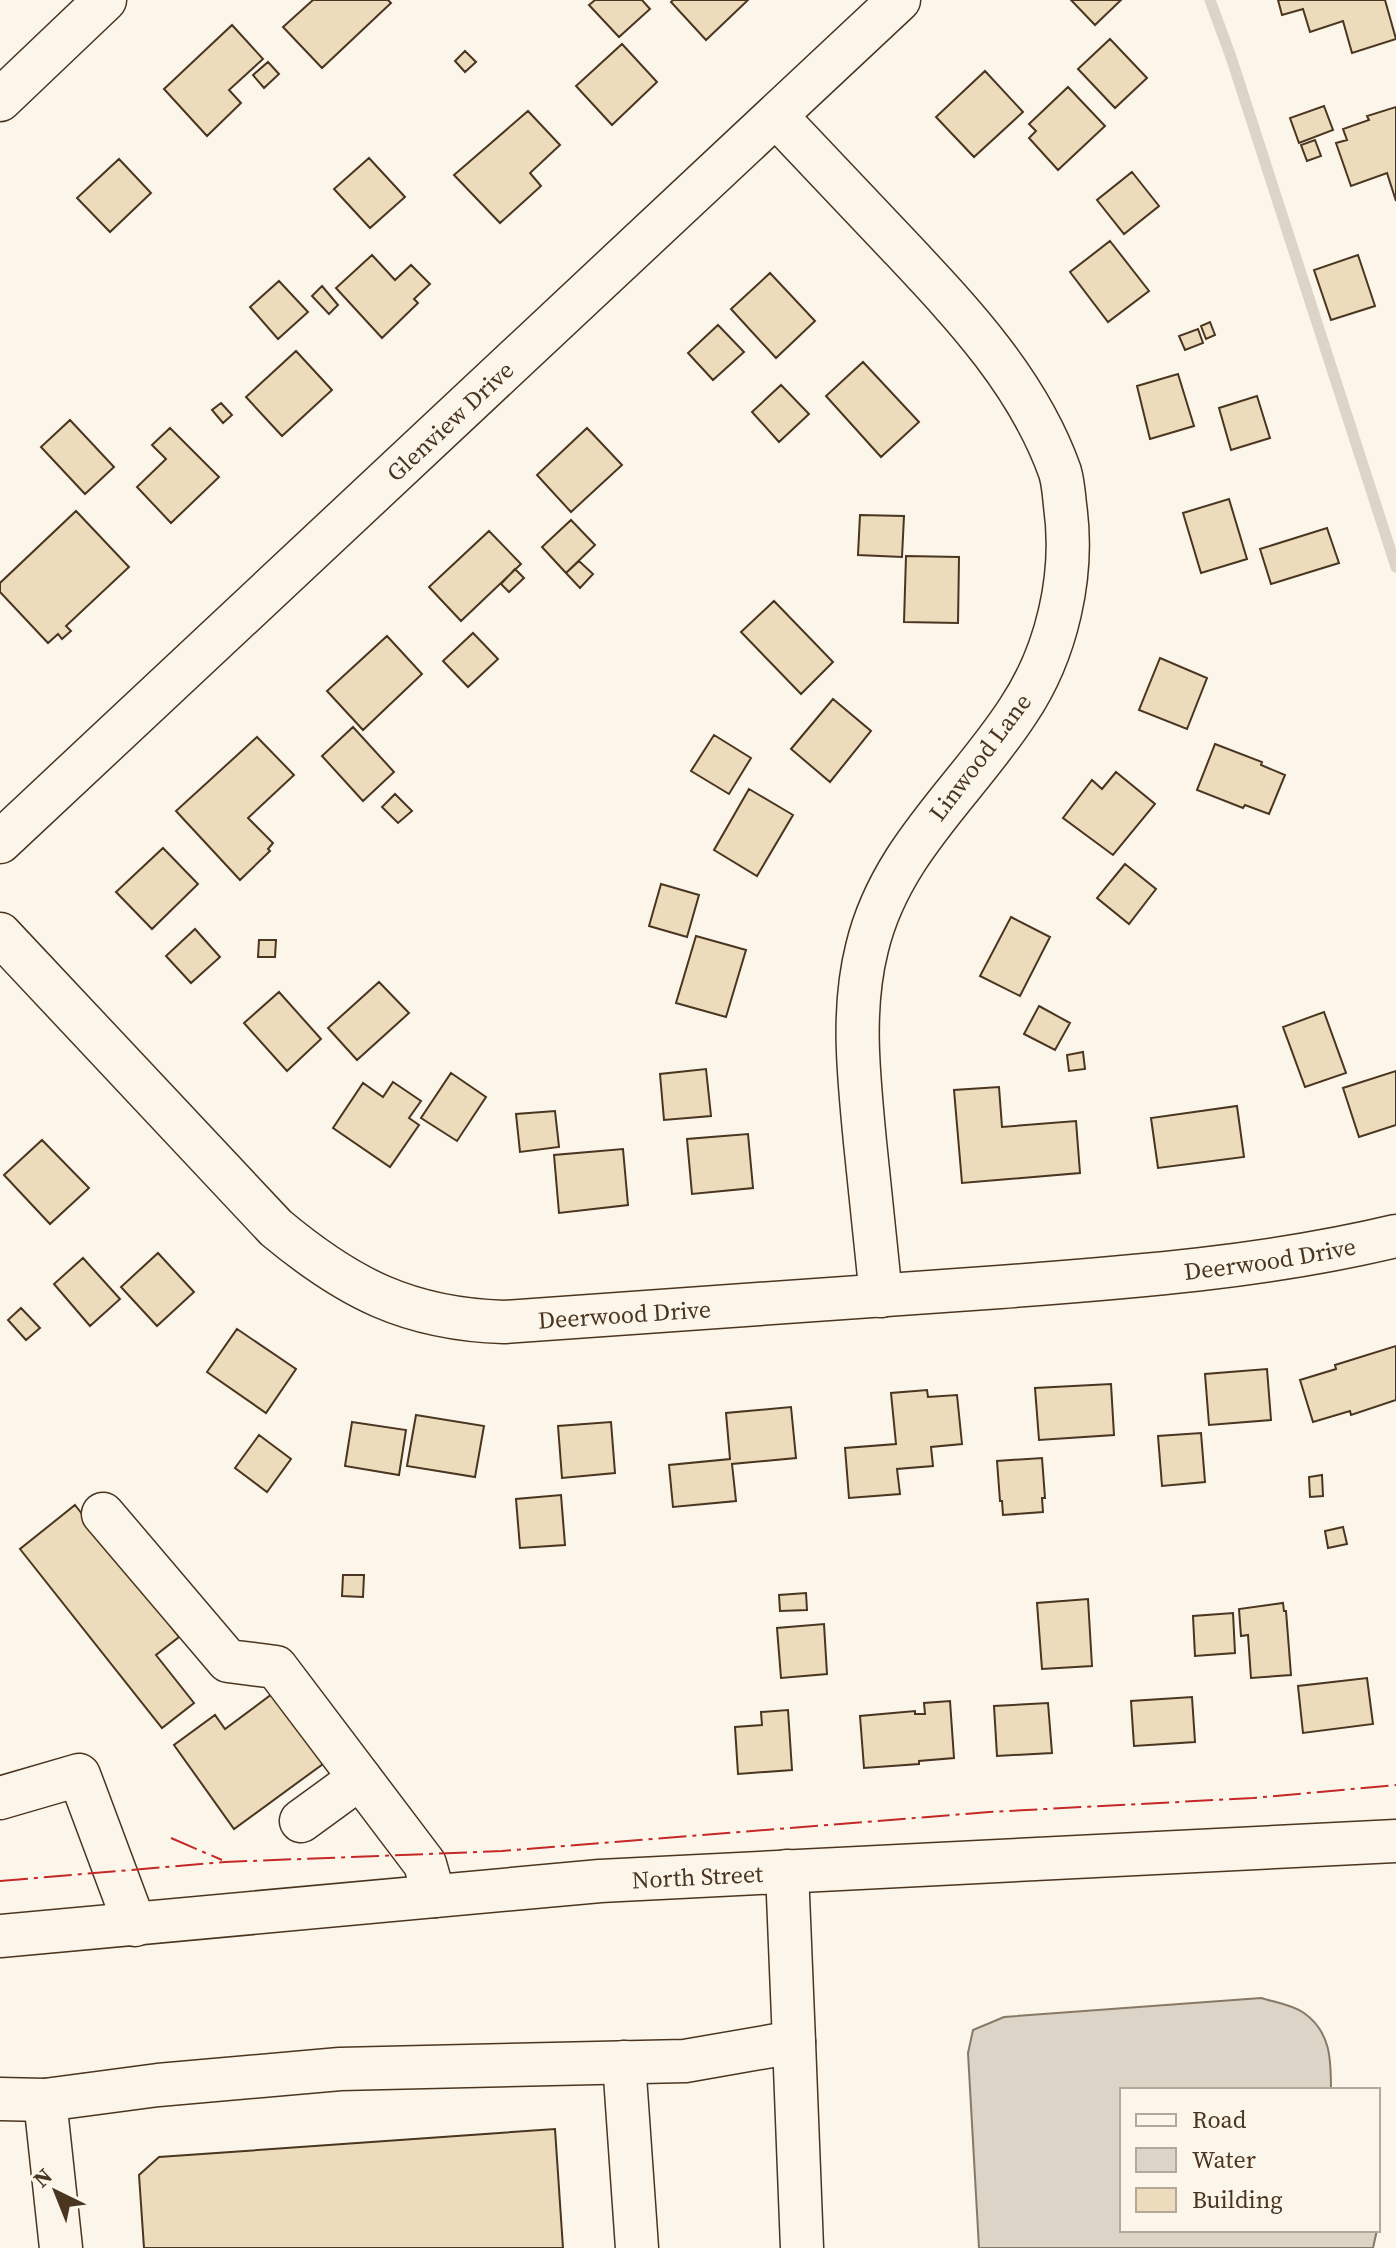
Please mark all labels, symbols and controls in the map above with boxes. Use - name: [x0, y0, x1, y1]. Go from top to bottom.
- street label: Glenview Drive: [379, 353, 520, 489]
- street label: Linwood Lane: [921, 686, 1039, 828]
- street label: Deerwood Drive: [1182, 1229, 1359, 1287]
- street label: Deerwood Drive: [537, 1292, 712, 1336]
- street label: North Street: [631, 1856, 764, 1896]
- legend: [1120, 2088, 1380, 2232]
- text: Road: [1192, 2103, 1247, 2136]
- text: Water: [1192, 2143, 1256, 2176]
- north arrow: [16, 2152, 96, 2232]
- text: N: [26, 2161, 58, 2194]
- text: Building: [1192, 2183, 1283, 2216]

